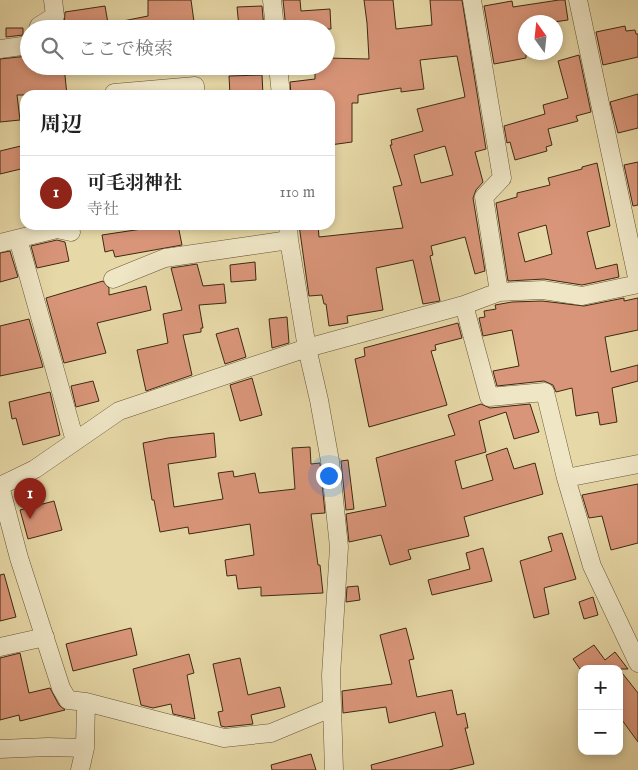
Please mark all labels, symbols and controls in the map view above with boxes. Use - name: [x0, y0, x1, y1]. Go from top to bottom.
- north arrow: [518, 15, 563, 60]
- search box: [20, 20, 335, 75]
- icon: search: [38, 34, 66, 62]
- text: ここで検索: [78, 38, 173, 62]
- text: 周辺: [40, 112, 82, 139]
- text: 可毛羽神社: [87, 172, 182, 196]
- text: 1: [53, 183, 59, 203]
- text: 110 m: [279, 183, 315, 203]
- text: 寺社: [87, 200, 119, 220]
- your location: [316, 463, 342, 489]
- pin: 1: [14, 478, 46, 519]
- map controls: [578, 665, 623, 755]
- button: +: [578, 665, 623, 710]
- button: −: [578, 710, 623, 755]

